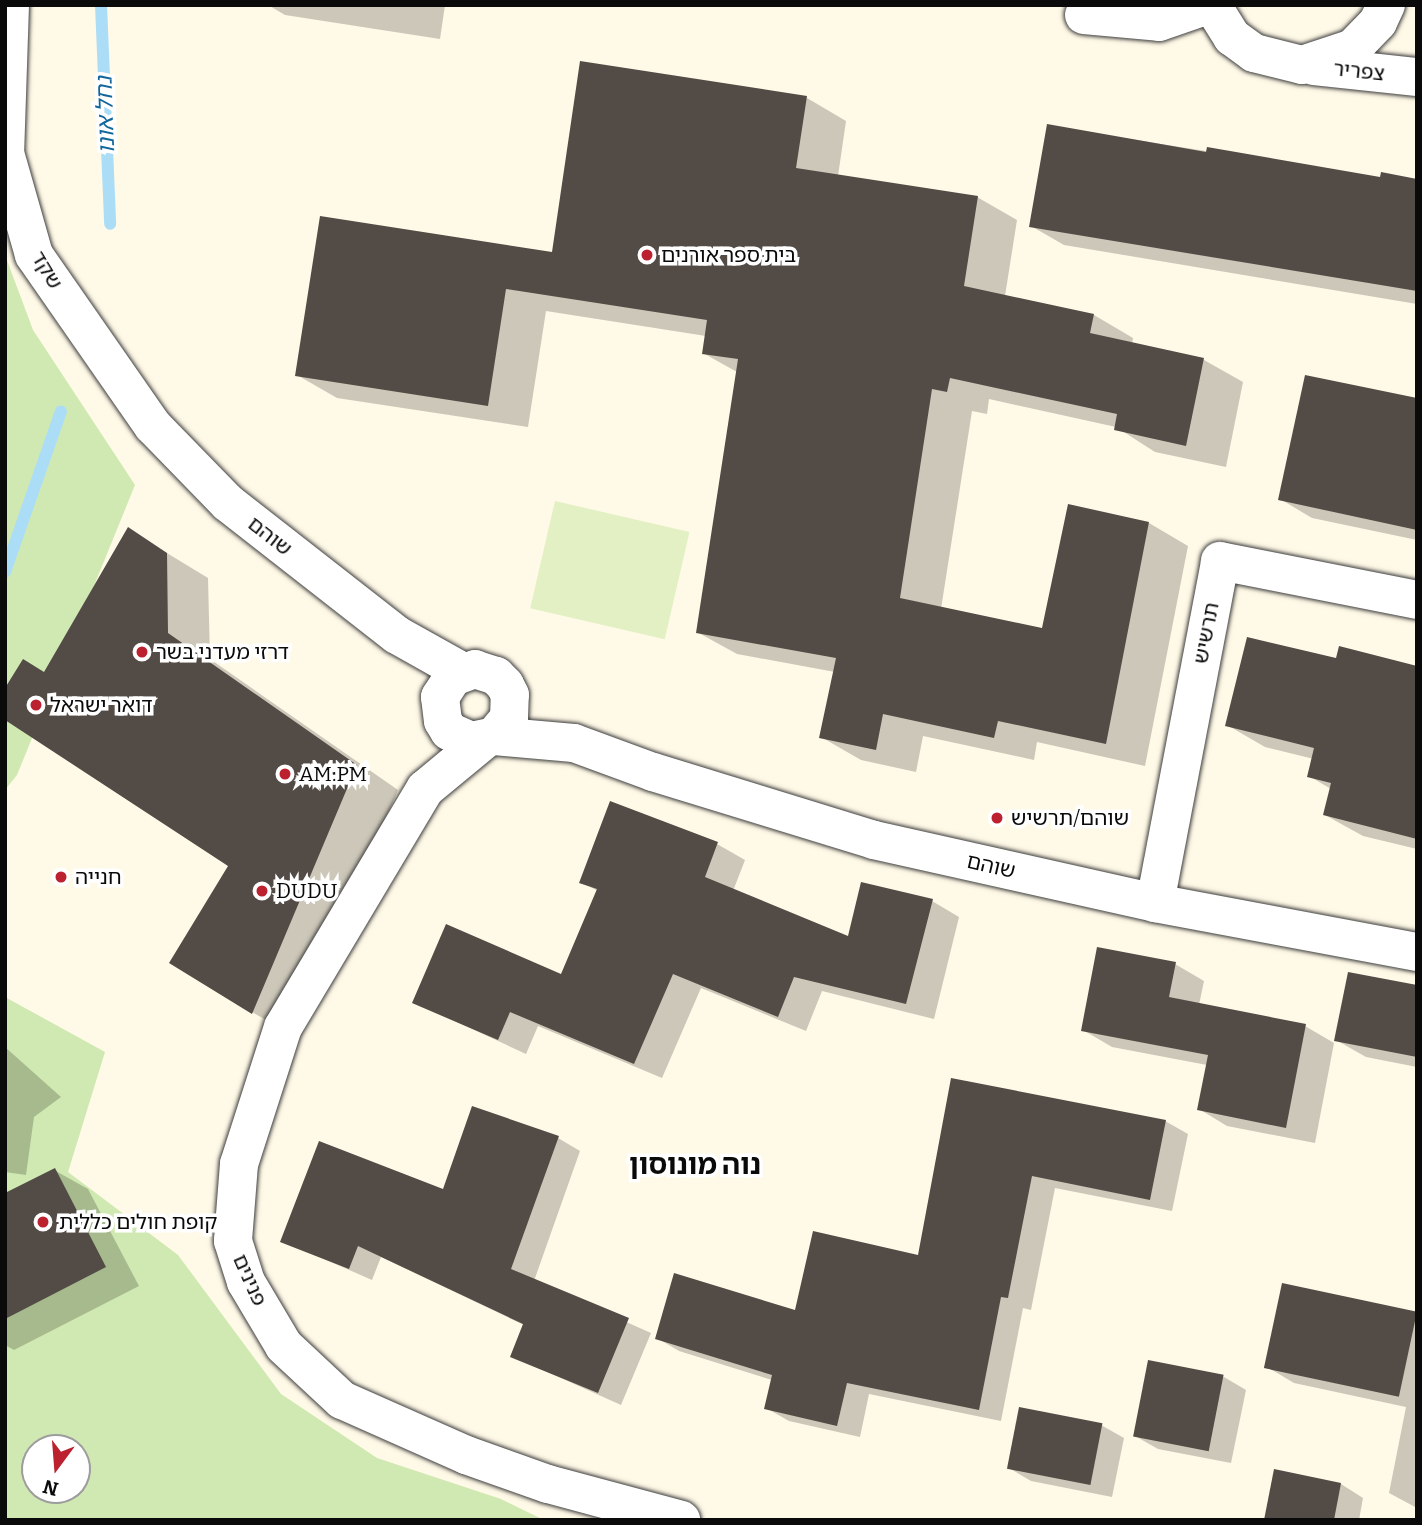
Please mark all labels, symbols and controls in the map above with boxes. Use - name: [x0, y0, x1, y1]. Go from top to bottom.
- street label: צפריר: [1332, 56, 1386, 86]
- water label: נחל אונו: [90, 76, 120, 154]
- place label: בית ספר אורנים: [661, 242, 796, 268]
- street label: שקד: [26, 246, 68, 294]
- marker: בית ספר אורנים: [639, 247, 655, 263]
- street label: שוהם: [243, 511, 297, 561]
- street label: תרשיש: [1188, 600, 1224, 666]
- place label: דרזי מעדני בשר: [156, 639, 289, 665]
- marker: דרזי מעדני בשר: [134, 644, 150, 660]
- place label: דואר ישראל: [50, 692, 153, 718]
- marker: דואר ישראל: [28, 697, 44, 713]
- place label: AM:PM: [299, 761, 367, 787]
- marker: AM:PM: [277, 766, 293, 782]
- place label: שוהם/תרשיש: [1011, 805, 1129, 831]
- marker: שוהם/תרשיש: [989, 810, 1005, 826]
- street label: שוהם: [964, 848, 1018, 884]
- place label: חנייה: [75, 864, 122, 890]
- marker: חנייה: [53, 869, 69, 885]
- place label: DUDU: [276, 878, 337, 904]
- marker: DUDU: [254, 883, 270, 899]
- district label: נוה מונוסון: [629, 1148, 761, 1182]
- place label: קופת חולים כללית: [59, 1209, 217, 1235]
- marker: קופת חולים כללית: [33, 1212, 53, 1232]
- street label: פנינים: [227, 1250, 273, 1310]
- north arrow: [21, 1434, 91, 1504]
- text: N: [40, 1475, 61, 1501]

